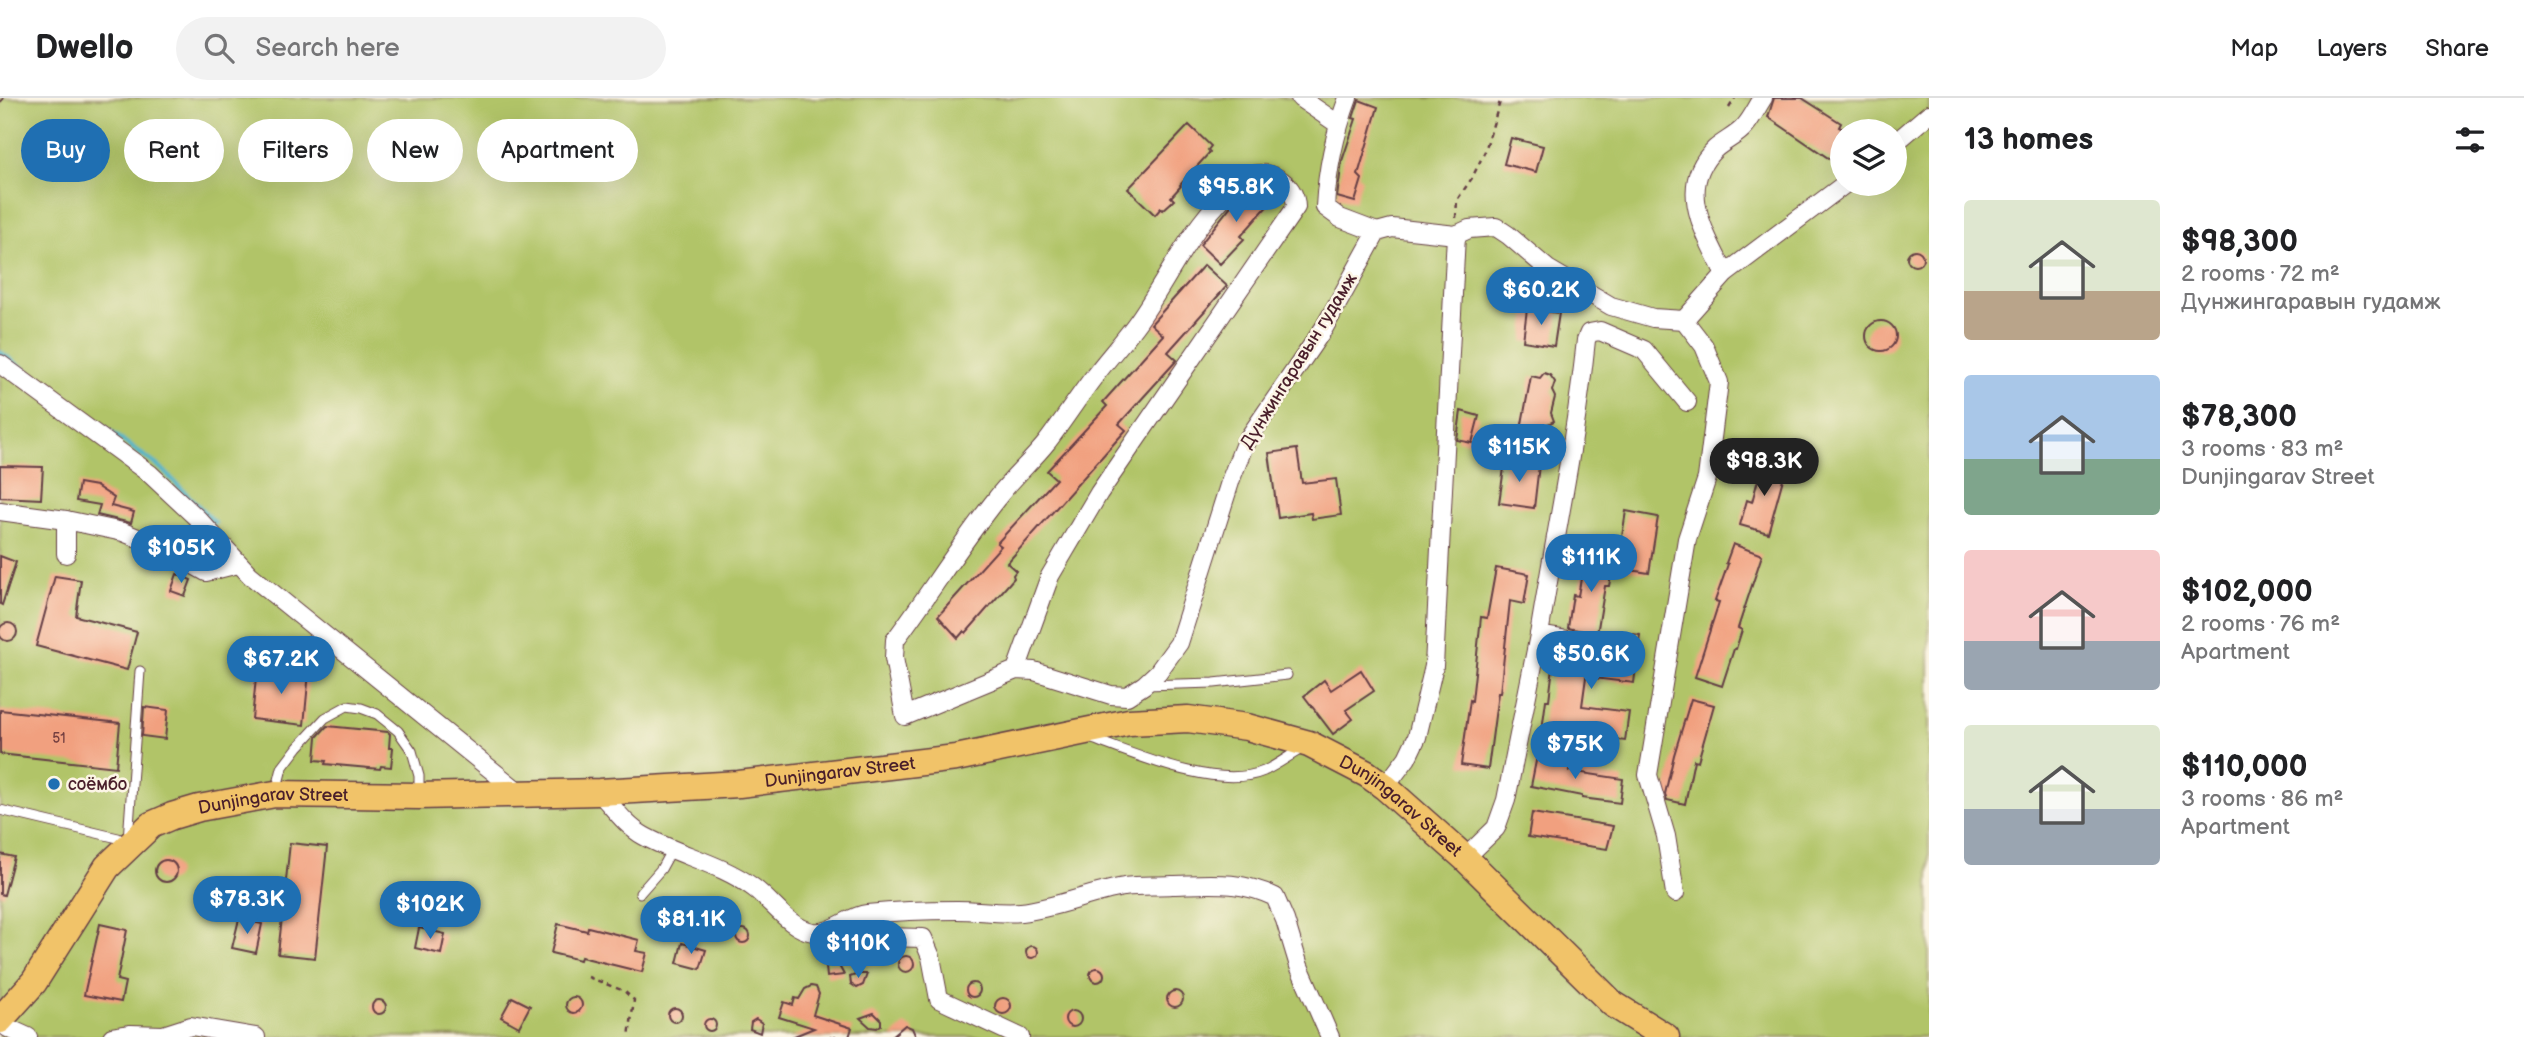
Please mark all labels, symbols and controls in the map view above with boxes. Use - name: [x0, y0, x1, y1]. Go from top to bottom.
- search box: [176, 17, 666, 80]
- text: Dwello: [35, 28, 134, 68]
- icon: search: [200, 29, 238, 67]
- text: Search here: [256, 33, 400, 64]
- text: Map: [2230, 34, 2278, 63]
- text: Layers: [2316, 34, 2387, 63]
- text: Share: [2425, 34, 2489, 63]
- chip: Buy: [21, 119, 110, 182]
- chip: Rent: [124, 119, 224, 182]
- chip: Filters: [238, 119, 353, 182]
- chip: New: [367, 119, 463, 182]
- chip: Apartment: [477, 119, 638, 182]
- map controls: [1830, 119, 1907, 196]
- button: layers: [1830, 119, 1907, 196]
- icon: filters: [2451, 121, 2489, 159]
- text: 13 homes: [1964, 122, 2093, 158]
- pin: $95.8K: [1179, 164, 1293, 224]
- text: $95.8K: [1198, 173, 1274, 201]
- text: $98,300: [2181, 224, 2298, 260]
- icon: home: [2020, 228, 2104, 312]
- text: 2 rooms · 72 m²: [2181, 260, 2340, 288]
- pin: $60.2K: [1484, 268, 1598, 327]
- street label: Дүнжингаравын гудамж: [1236, 269, 1362, 453]
- text: $60.2K: [1502, 276, 1580, 304]
- text: Дүнжингаравын гудамж: [2181, 288, 2441, 316]
- text: $78,300: [2181, 399, 2297, 435]
- icon: home: [2020, 403, 2104, 487]
- pin: $115K: [1470, 424, 1568, 484]
- text: $115K: [1487, 433, 1551, 461]
- text: 3 rooms · 83 m²: [2181, 435, 2343, 463]
- pin: $98.3K: [1707, 438, 1821, 498]
- text: $98.3K: [1726, 447, 1802, 475]
- text: Dunjingarav Street: [2181, 463, 2375, 491]
- pin: $105K: [132, 526, 230, 585]
- text: $105K: [147, 534, 215, 562]
- pin: $111K: [1542, 534, 1640, 594]
- text: $111K: [1561, 543, 1621, 571]
- text: $102,000: [2181, 574, 2313, 610]
- icon: home: [2020, 578, 2104, 662]
- text: 2 rooms · 76 m²: [2181, 610, 2340, 638]
- pin: $50.6K: [1534, 632, 1648, 691]
- pin: $67.2K: [224, 636, 338, 696]
- text: Apartment: [2181, 638, 2290, 666]
- text: $50.6K: [1552, 640, 1630, 668]
- text: $67.2K: [243, 645, 319, 673]
- pin: $75K: [1534, 722, 1616, 781]
- house number: 51: [52, 730, 66, 747]
- text: $75K: [1547, 730, 1603, 758]
- text: $110,000: [2181, 749, 2307, 785]
- street label: Dunjingarav Street: [1336, 751, 1467, 861]
- street label: Dunjingarav Street: [763, 752, 917, 791]
- icon: home: [2020, 753, 2104, 837]
- place label: соёмбо: [68, 774, 127, 795]
- marker: соёмбо: [46, 776, 62, 792]
- street label: Dunjingarav Street: [196, 783, 349, 818]
- text: 3 rooms · 86 m²: [2181, 785, 2343, 813]
- text: Apartment: [2181, 813, 2290, 841]
- pin: $78.3K: [190, 876, 304, 936]
- pin: $102K: [381, 882, 479, 941]
- text: $78.3K: [209, 885, 285, 913]
- text: $102K: [396, 890, 464, 918]
- pin: $81.1K: [634, 896, 748, 956]
- text: $81.1K: [656, 905, 726, 933]
- pin: $110K: [809, 920, 907, 980]
- text: $110K: [826, 929, 890, 957]

